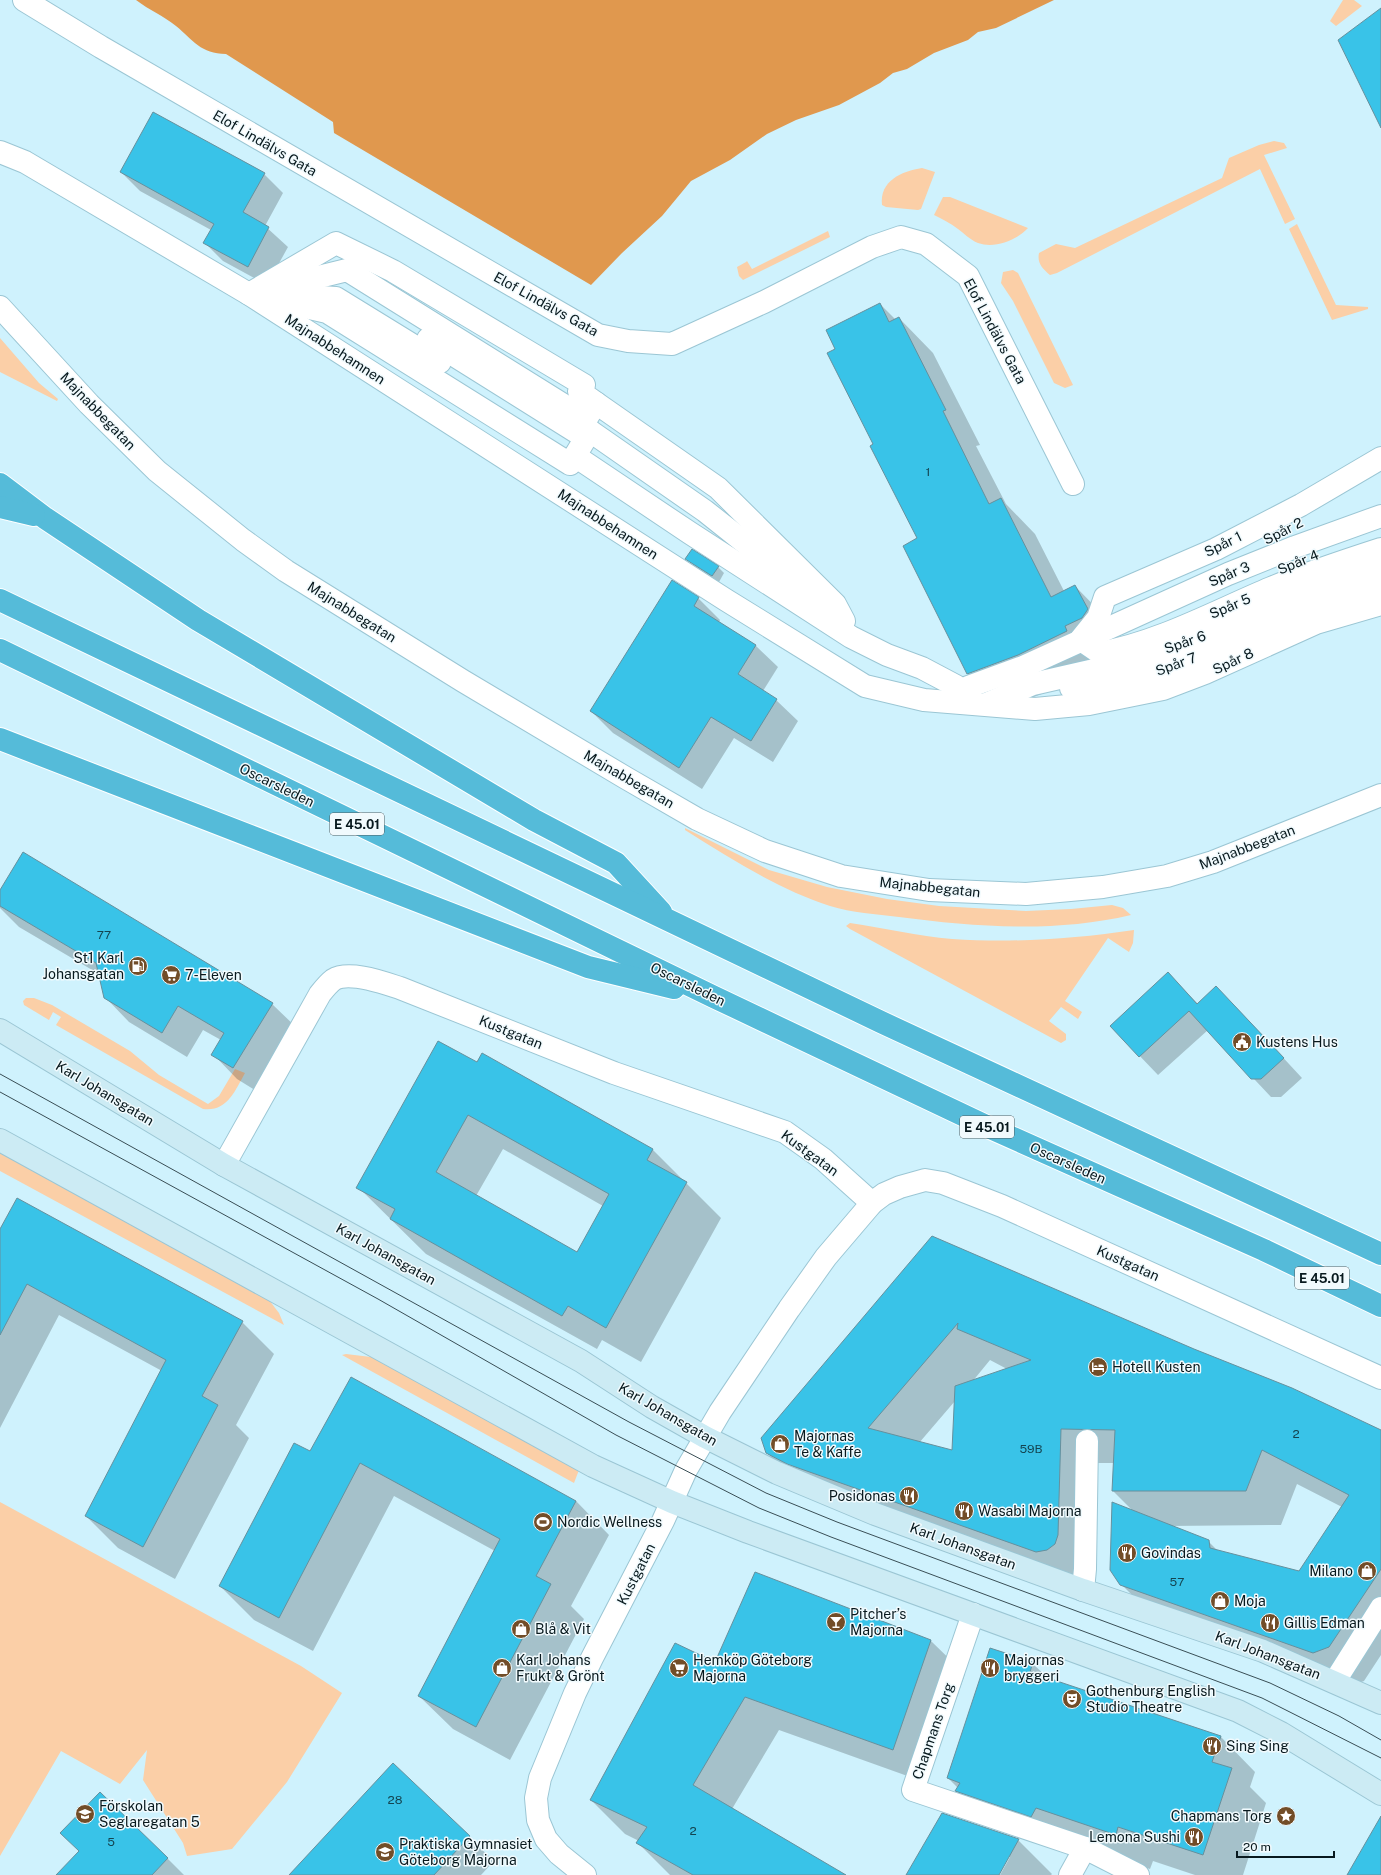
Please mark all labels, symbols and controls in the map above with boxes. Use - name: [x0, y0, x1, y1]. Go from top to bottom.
- street label: Elof Lindälvs Gata: [210, 107, 320, 179]
- street label: Elof Lindälvs Gata: [491, 269, 601, 339]
- street label: Elof Lindälvs Gata: [960, 276, 1030, 386]
- street label: Majnabbehamnen: [282, 311, 388, 387]
- street label: Majnabbegatan: [57, 369, 139, 453]
- house number: 1: [926, 465, 930, 479]
- street label: Majnabbehamnen: [555, 486, 661, 562]
- street label: Spår 2: [1260, 514, 1306, 548]
- street label: Spår 1: [1202, 528, 1244, 560]
- street label: Spår 4: [1275, 546, 1321, 577]
- street label: Spår 3: [1206, 558, 1252, 590]
- street label: Majnabbegatan: [305, 578, 399, 646]
- street label: Spår 5: [1207, 590, 1253, 622]
- street label: Spår 6: [1162, 627, 1208, 657]
- street label: Spår 8: [1210, 645, 1256, 677]
- street label: Spår 7: [1153, 649, 1199, 679]
- street label: Majnabbegatan: [581, 747, 677, 811]
- street label: Oscarsleden: [237, 760, 317, 810]
- road number: E 45.01: [330, 813, 384, 835]
- street label: Majnabbegatan: [1197, 821, 1297, 873]
- street label: Majnabbegatan: [879, 874, 981, 900]
- house number: 77: [97, 928, 111, 942]
- place label: St1 Karl Johansgatan: [43, 950, 124, 982]
- fuel station icon: St1 Karl Johansgatan: [127, 955, 149, 977]
- street label: Oscarsleden: [648, 959, 728, 1009]
- supermarket icon: 7-Eleven: [160, 964, 182, 986]
- place label: 7-Eleven: [185, 967, 242, 983]
- street label: Kustgatan: [477, 1012, 545, 1052]
- public building icon: Kustens Hus: [1231, 1031, 1253, 1053]
- place label: Kustens Hus: [1256, 1034, 1338, 1050]
- street label: Karl Johansgatan: [53, 1057, 157, 1129]
- road number: E 45.01: [960, 1116, 1014, 1138]
- street label: Kustgatan: [778, 1127, 842, 1179]
- street label: Oscarsleden: [1028, 1139, 1108, 1187]
- street label: Karl Johansgatan: [333, 1220, 439, 1288]
- street label: Kustgatan: [1094, 1242, 1162, 1284]
- road number: E 45.01: [1295, 1267, 1349, 1289]
- hotel icon: Hotell Kusten: [1087, 1356, 1109, 1378]
- place label: Hotell Kusten: [1112, 1359, 1201, 1375]
- street label: Karl Johansgatan: [616, 1379, 720, 1449]
- house number: 2: [1292, 1427, 1300, 1441]
- place label: Majornas Te & Kaffe: [794, 1428, 861, 1460]
- shop icon: Majornas Te & Kaffe: [769, 1433, 791, 1455]
- house number: 59B: [1019, 1442, 1043, 1456]
- restaurant icon: Posidonas: [898, 1485, 920, 1507]
- place label: Posidonas: [829, 1488, 895, 1504]
- restaurant icon: Wasabi Majorna: [953, 1500, 975, 1522]
- place label: Wasabi Majorna: [978, 1503, 1081, 1519]
- sports icon: Nordic Wellness: [532, 1511, 554, 1533]
- place label: Nordic Wellness: [557, 1514, 662, 1530]
- street label: Karl Johansgatan: [908, 1519, 1018, 1573]
- street label: Kustgatan: [614, 1541, 658, 1607]
- restaurant icon: Govindas: [1116, 1542, 1138, 1564]
- place label: Govindas: [1141, 1545, 1201, 1561]
- shop icon: Milano: [1356, 1560, 1378, 1582]
- place label: Milano: [1309, 1563, 1353, 1579]
- house number: 57: [1170, 1575, 1184, 1589]
- shop icon: Moja: [1209, 1590, 1231, 1612]
- place label: Moja: [1234, 1593, 1266, 1609]
- place label: Pitcher’s Majorna: [850, 1606, 906, 1638]
- bar icon: Pitcher’s Majorna: [825, 1611, 847, 1633]
- restaurant icon: Gillis Edman: [1259, 1612, 1281, 1634]
- place label: Gillis Edman: [1284, 1615, 1365, 1631]
- shop icon: Blå & Vit: [510, 1618, 532, 1640]
- place label: Blå & Vit: [535, 1621, 591, 1637]
- street label: Karl Johansgatan: [1213, 1628, 1323, 1682]
- place label: Karl Johans Frukt & Grönt: [516, 1652, 605, 1684]
- place label: Hemköp Göteborg Majorna: [693, 1652, 812, 1684]
- place label: Majornas bryggeri: [1004, 1652, 1064, 1684]
- shop icon: Karl Johans Frukt & Grönt: [491, 1657, 513, 1679]
- supermarket icon: Hemköp Göteborg Majorna: [668, 1657, 690, 1679]
- restaurant icon: Majornas bryggeri: [979, 1657, 1001, 1679]
- street label: Chapmans Torg: [909, 1680, 957, 1781]
- place label: Gothenburg English Studio Theatre: [1086, 1683, 1215, 1715]
- theatre icon: Gothenburg English Studio Theatre: [1061, 1688, 1083, 1710]
- restaurant icon: Sing Sing: [1201, 1735, 1223, 1757]
- place label: Sing Sing: [1226, 1738, 1289, 1754]
- house number: 28: [388, 1793, 403, 1807]
- place label: Förskolan Seglaregatan 5: [99, 1798, 200, 1830]
- school or university icon: Förskolan Seglaregatan 5: [74, 1803, 96, 1825]
- place icon: Chapmans Torg: [1275, 1805, 1297, 1827]
- place label: Chapmans Torg: [1171, 1808, 1272, 1824]
- house number: 2: [689, 1824, 697, 1838]
- restaurant icon: Lemona Sushi: [1183, 1826, 1205, 1848]
- place label: Lemona Sushi: [1089, 1829, 1180, 1845]
- scale bar: [1237, 1833, 1334, 1859]
- house number: 5: [107, 1835, 115, 1849]
- place label: Praktiska Gymnasiet Göteborg Majorna: [399, 1836, 533, 1868]
- text: 20 m: [1243, 1840, 1271, 1854]
- school or university icon: Praktiska Gymnasiet Göteborg Majorna: [374, 1841, 396, 1863]

